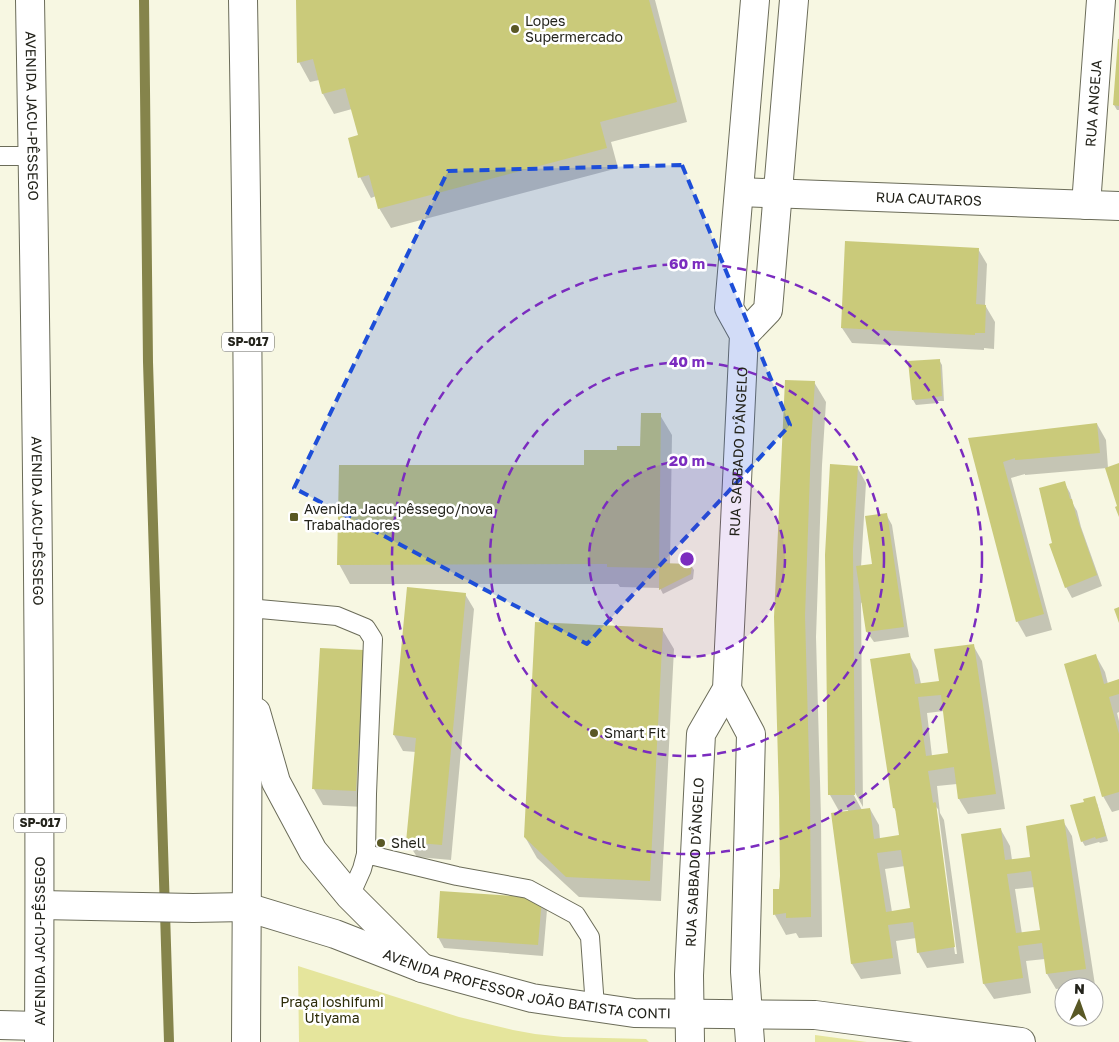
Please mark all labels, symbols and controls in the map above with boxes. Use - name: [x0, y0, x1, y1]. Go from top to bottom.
- place label: Lopes Supermercado: [525, 12, 623, 45]
- marker: Lopes Supermercado: [509, 23, 521, 35]
- street label: AVENIDA JACU-PÊSSEGO: [23, 31, 42, 201]
- street label: RUA ANGEJA: [1081, 58, 1105, 147]
- street label: RUA CAUTAROS: [875, 188, 982, 209]
- text: 60 m: [669, 254, 705, 272]
- road number: SP-017: [222, 332, 274, 352]
- text: 40 m: [669, 352, 705, 370]
- street label: RUA SABBADO D'ÂNGELO: [725, 366, 750, 537]
- street label: AVENIDA JACU-PÊSSEGO: [29, 436, 47, 606]
- text: 20 m: [669, 451, 705, 469]
- place label: Avenida Jacu-pêssego/nova Trabalhadores: [304, 500, 493, 533]
- marker: Avenida Jacu-pêssego/nova Trabalhadores: [288, 511, 300, 523]
- centre of rings: [678, 550, 696, 568]
- place label: Smart Fit: [604, 724, 666, 741]
- marker: Smart Fit: [588, 727, 600, 739]
- street label: RUA SABBADO D'ÂNGELO: [681, 777, 707, 947]
- road number: SP-017: [14, 814, 66, 832]
- place label: Shell: [391, 834, 426, 851]
- marker: Shell: [375, 837, 387, 849]
- street label: AVENIDA JACU-PÊSSEGO: [31, 856, 48, 1026]
- street label: AVENIDA PROFESSOR JOÃO BATISTA CONTI: [381, 945, 671, 1021]
- north arrow: [1054, 977, 1104, 1027]
- text: N: [1074, 980, 1085, 997]
- park label: Praça Ioshifumi Utiyama: [280, 993, 384, 1026]

